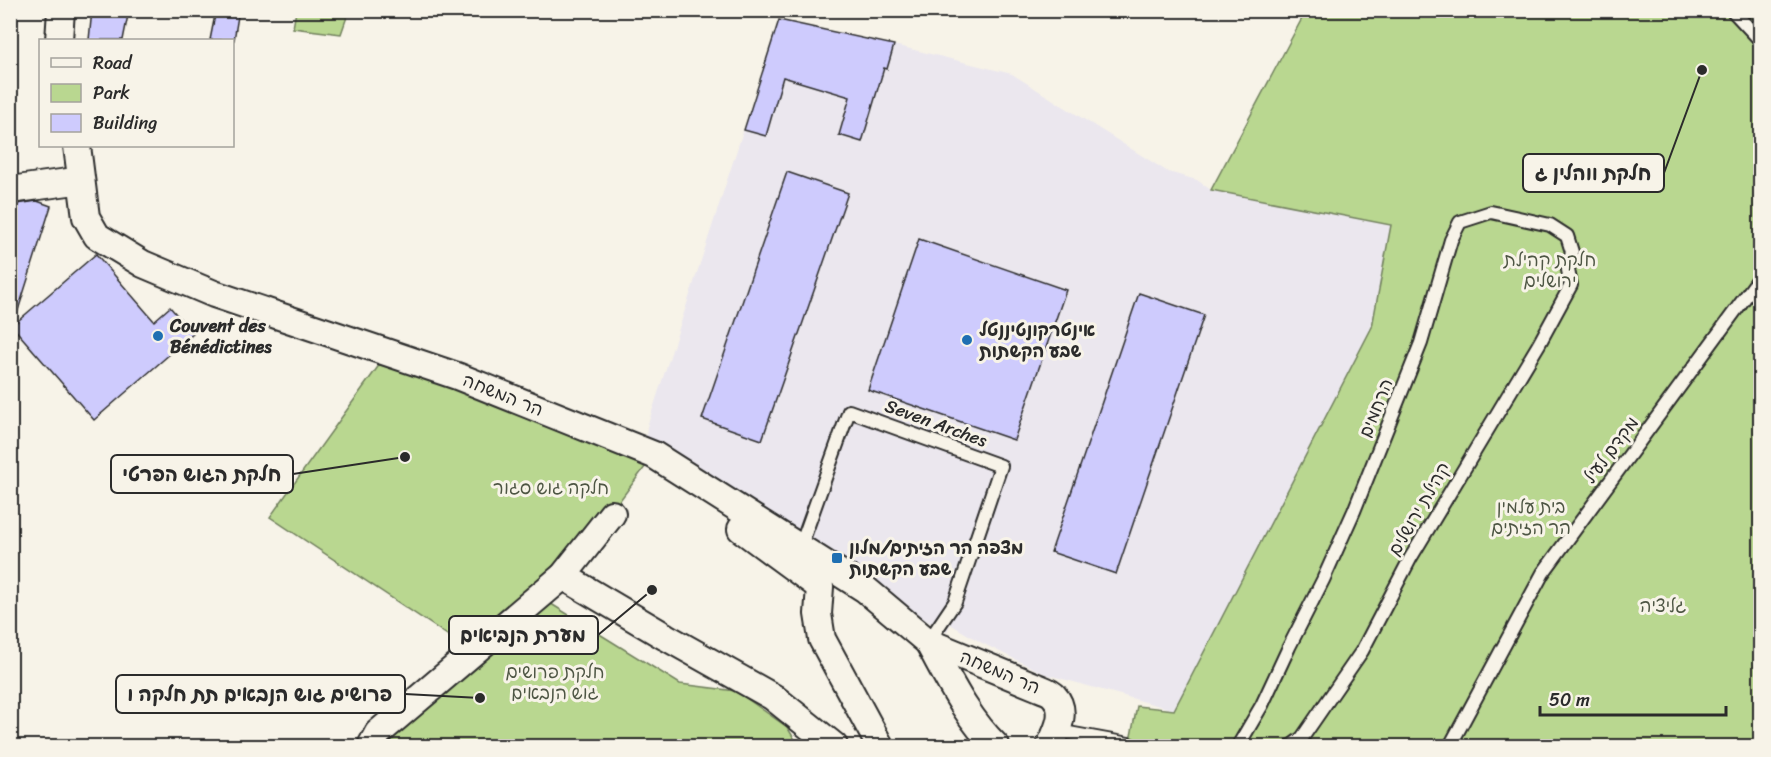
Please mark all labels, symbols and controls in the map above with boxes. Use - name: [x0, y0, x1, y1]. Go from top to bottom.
- legend: [39, 39, 234, 147]
- text: Road: [93, 47, 133, 79]
- text: Park: [93, 77, 130, 109]
- text: Building: [93, 107, 157, 139]
- callout: חלקת ווהלין ג: [1523, 154, 1664, 192]
- text: חלקת ווהלין ג: [1535, 156, 1651, 191]
- park label: חלקת קהילת ירושלים: [1503, 244, 1596, 297]
- place label: Couvent des Bénédictines: [169, 310, 272, 363]
- place label: אינטרקונטיננטל שבע הקשתות: [979, 314, 1095, 367]
- marker: Couvent des Bénédictines: [151, 329, 165, 343]
- marker: אינטרקונטיננטל שבע הקשתות: [960, 333, 974, 347]
- street label: הר המשחה: [458, 364, 548, 426]
- street label: הרחמים: [1350, 373, 1402, 443]
- street label: Seven Arches: [880, 390, 992, 457]
- street label: מקדם לעיל: [1575, 409, 1647, 491]
- callout: חלקת הגוש הפרטי: [111, 455, 293, 493]
- street label: קהילת ירושלים: [1379, 456, 1459, 562]
- text: חלקת הגוש הפרטי: [123, 457, 281, 492]
- park label: חלקה גוש סגור: [493, 472, 609, 504]
- park label: בית עלמין הר הזיתים: [1491, 491, 1571, 544]
- place label: מצפה הר הזיתים/מלון שבע הקשתות: [849, 532, 1024, 585]
- marker: מצפה הר הזיתים/מלון שבע הקשתות: [830, 551, 844, 565]
- park label: גליציה: [1640, 590, 1686, 622]
- callout: מערת הנביאים: [449, 616, 598, 654]
- text: מערת הנביאים: [460, 618, 586, 653]
- street label: הר המשחה: [955, 641, 1045, 703]
- park label: חלקת פרושים גוש הנבאים: [505, 656, 605, 709]
- callout: פרושים גוש הנבאים תת חלקה ו: [116, 675, 405, 713]
- text: פרושים גוש הנבאים תת חלקה ו: [128, 677, 392, 712]
- scale bar: [1540, 679, 1726, 717]
- text: 50 m: [1549, 684, 1590, 716]

